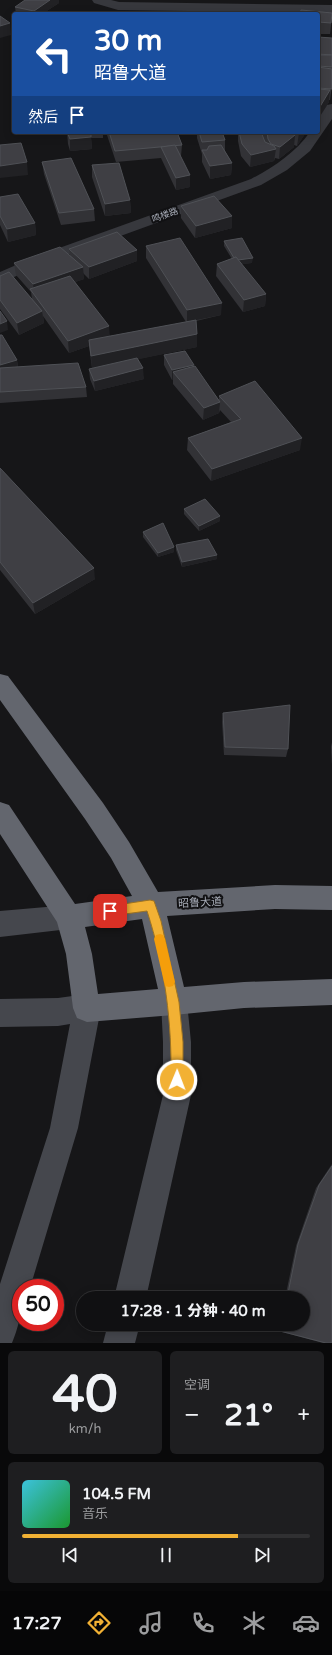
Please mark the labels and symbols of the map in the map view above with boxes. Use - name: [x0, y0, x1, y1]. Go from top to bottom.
- street label: 鸣楼路: [151, 206, 180, 225]
- pin: [93, 894, 127, 928]
- street label: 昭鲁大道: [178, 895, 222, 910]
- position arrow: [156, 1059, 198, 1101]
- speed limit sign: 50: [12, 1279, 64, 1331]

